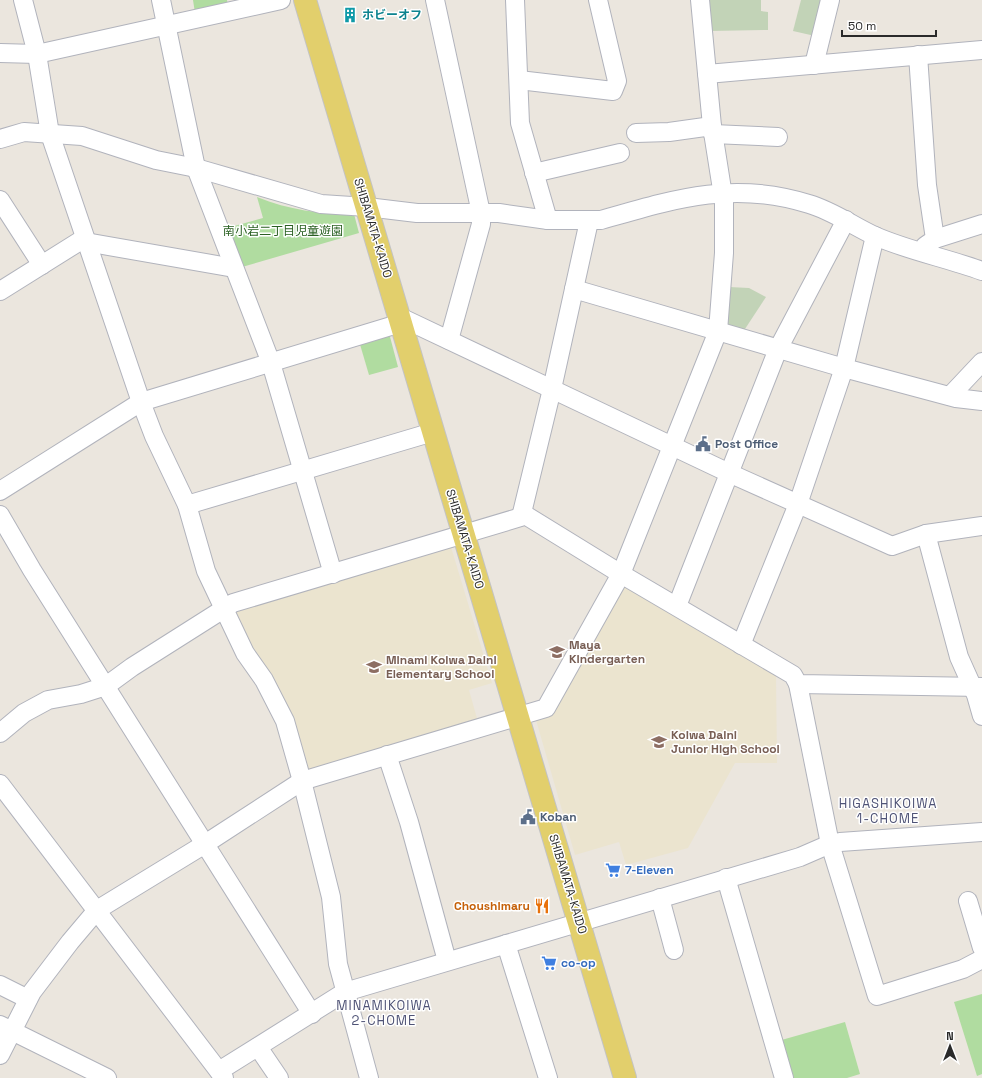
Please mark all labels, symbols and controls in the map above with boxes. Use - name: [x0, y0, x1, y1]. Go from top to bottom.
- building icon: ホビーオフ: [341, 6, 359, 24]
- place label: ホビーオフ: [362, 7, 422, 23]
- scale bar: [842, 12, 936, 38]
- text: 50 m: [848, 18, 876, 34]
- street label: SHIBAMATA-KAIDO: [350, 176, 396, 280]
- park label: 南小岩二丁目児童遊園: [223, 223, 343, 239]
- public building icon: Post Office: [694, 435, 712, 453]
- place label: Post Office: [715, 436, 778, 452]
- street label: SHIBAMATA-KAIDO: [442, 487, 488, 591]
- place label: Maya Kindergarten: [569, 637, 645, 667]
- school or university icon: Maya Kindergarten: [548, 643, 566, 661]
- place label: Minami Koiwa Daini Elementary School: [386, 652, 497, 682]
- school or university icon: Minami Koiwa Daini Elementary School: [365, 658, 383, 676]
- place label: Koiwa Daini Junior High School: [671, 727, 780, 757]
- school or university icon: Koiwa Daini Junior High School: [650, 733, 668, 751]
- district label: HIGASHIKOIWA 1-CHOME: [839, 795, 937, 827]
- public building icon: Koban: [519, 808, 537, 826]
- place label: Koban: [540, 809, 577, 825]
- street label: SHIBAMATA-KAIDO: [545, 832, 591, 936]
- supermarket icon: 7-Eleven: [604, 861, 622, 879]
- place label: 7-Eleven: [625, 862, 674, 878]
- restaurant icon: Choushimaru: [533, 897, 551, 915]
- place label: Choushimaru: [454, 898, 530, 914]
- supermarket icon: co-op: [540, 954, 558, 972]
- place label: co-op: [561, 955, 596, 971]
- district label: MINAMIKOIWA 2-CHOME: [336, 997, 432, 1029]
- north arrow: [930, 1026, 970, 1066]
- text: N: [946, 1029, 954, 1043]

